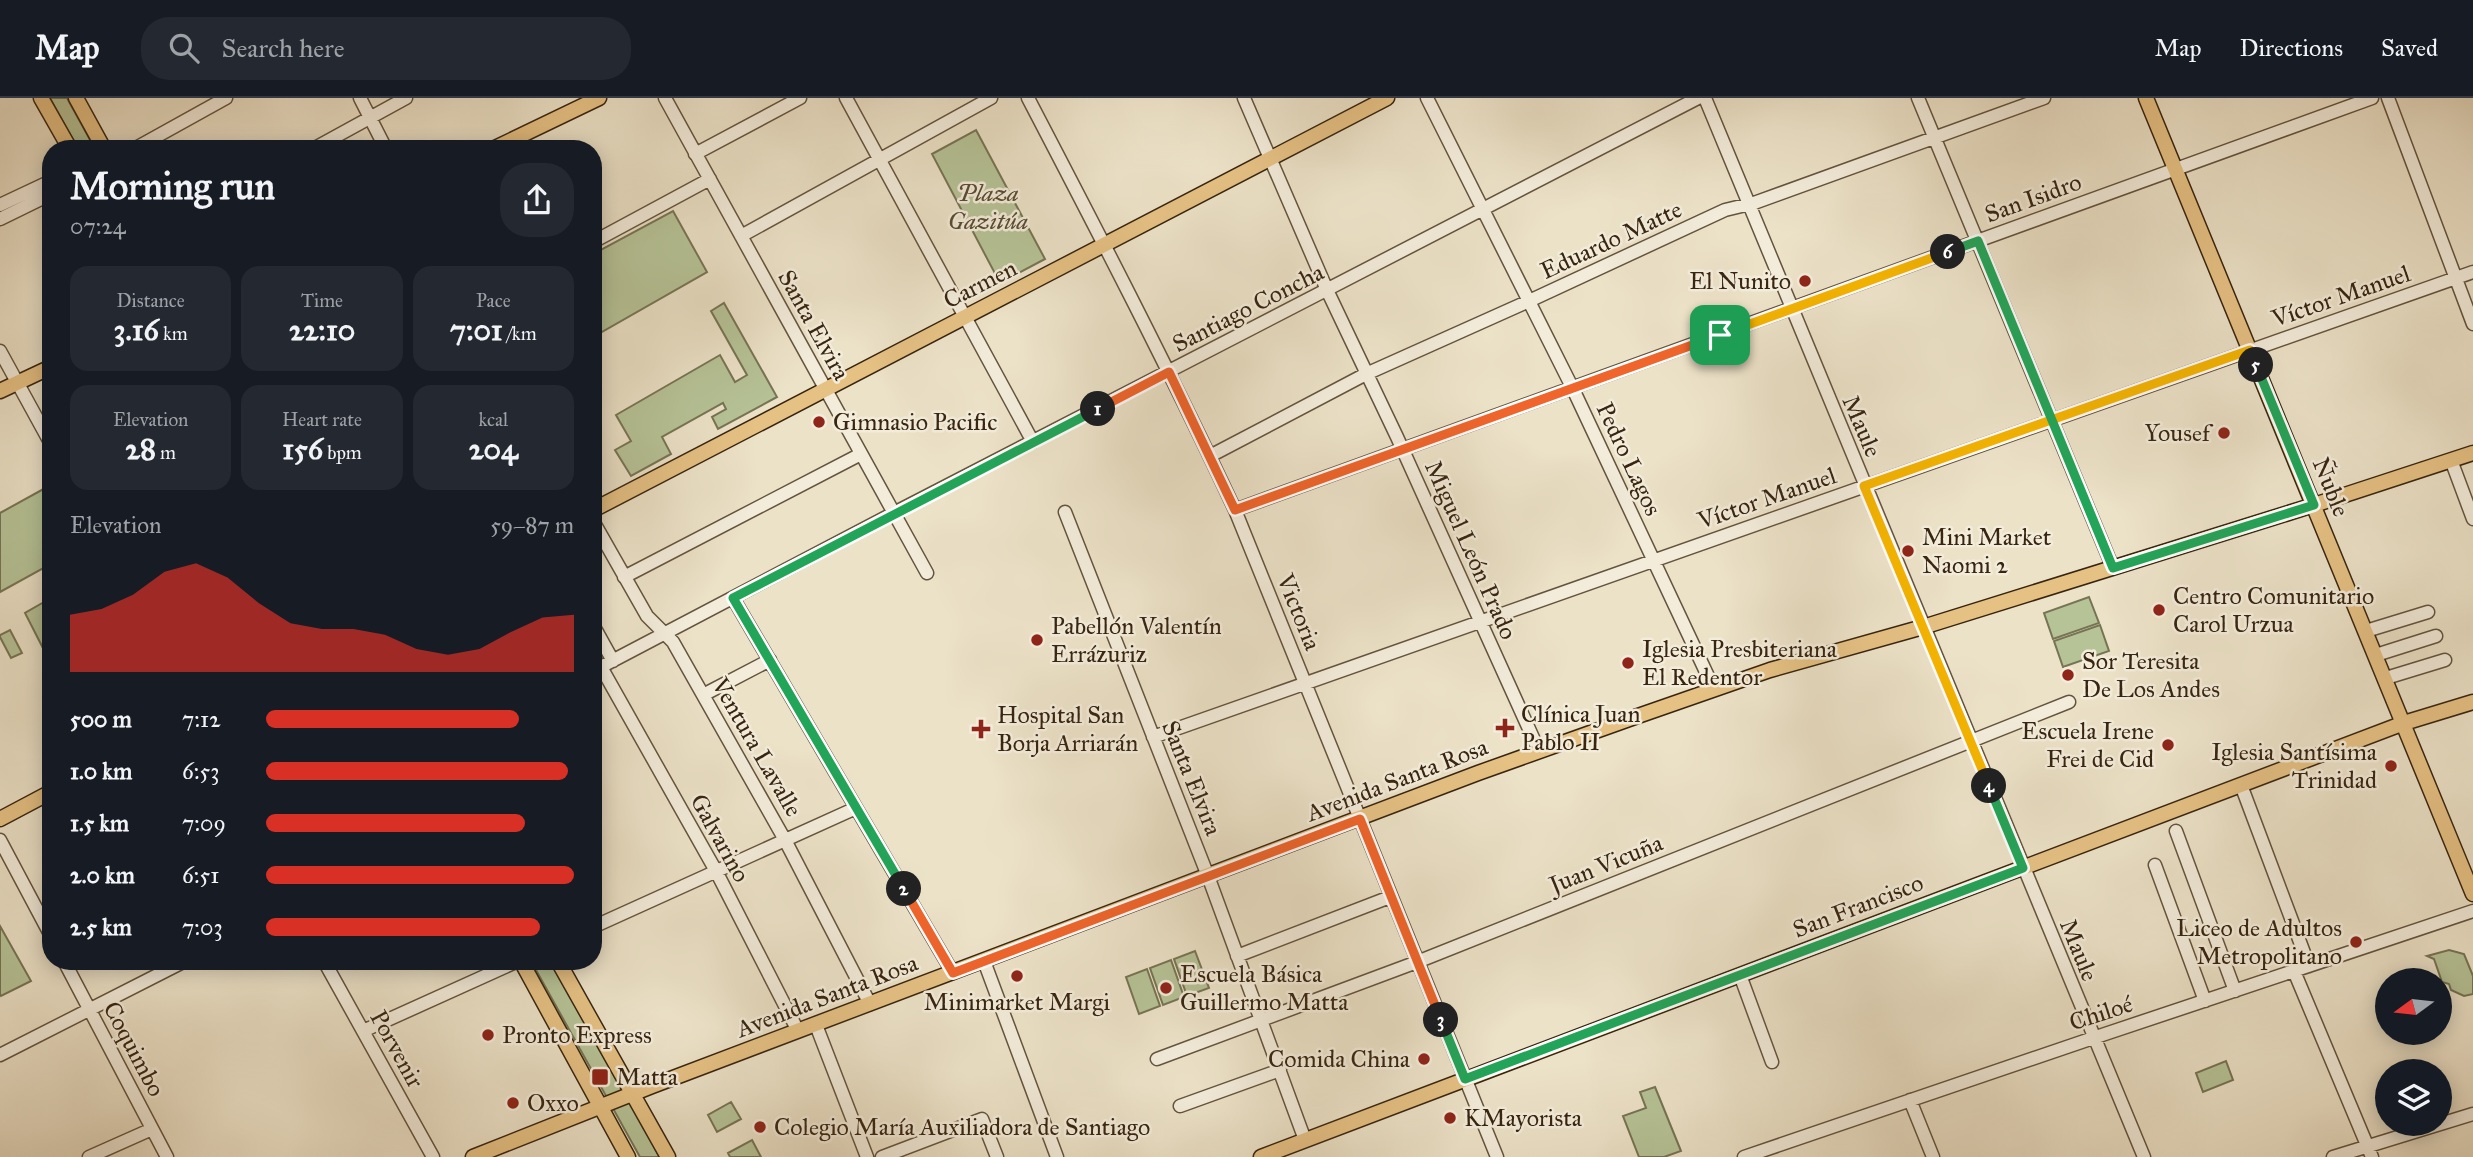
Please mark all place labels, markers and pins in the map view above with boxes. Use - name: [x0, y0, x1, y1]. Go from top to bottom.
- pin: 6: [1930, 234, 1966, 270]
- place label: El Nunito: [1689, 266, 1791, 296]
- marker: El Nunito: [1797, 273, 1813, 289]
- pin: [1690, 305, 1750, 365]
- pin: 5: [2238, 348, 2274, 382]
- pin: 1: [1080, 392, 1116, 426]
- place label: Gimnasio Pacific: [833, 407, 997, 437]
- marker: Gimnasio Pacific: [811, 414, 827, 430]
- place label: Yousef: [2145, 418, 2214, 448]
- marker: Yousef: [2216, 425, 2232, 441]
- place label: Mini Market Naomi 2: [1922, 522, 2052, 580]
- marker: Mini Market Naomi 2: [1900, 543, 1916, 559]
- place label: Centro Comunitario Carol Urzua: [2173, 581, 2374, 639]
- marker: Centro Comunitario Carol Urzua: [2151, 602, 2167, 618]
- place label: Pabellón Valentín Errázuriz: [1051, 611, 1222, 669]
- marker: Pabellón Valentín Errázuriz: [1029, 632, 1045, 648]
- place label: Iglesia Presbiteriana El Redentor: [1642, 634, 1838, 692]
- place label: Sor Teresita De Los Andes: [2082, 646, 2220, 704]
- marker: Iglesia Presbiteriana El Redentor: [1620, 655, 1636, 671]
- marker: Sor Teresita De Los Andes: [2060, 667, 2076, 683]
- place label: Clínica Juan Pablo II: [1521, 699, 1640, 757]
- place label: Hospital San Borja Arriarán: [997, 700, 1138, 758]
- place label: Escuela Irene Frei de Cid: [2021, 716, 2154, 774]
- marker: Clínica Juan Pablo II: [1495, 718, 1515, 738]
- marker: Hospital San Borja Arriarán: [971, 719, 991, 739]
- marker: Escuela Irene Frei de Cid: [2160, 737, 2176, 753]
- place label: Iglesia Santísima Trinidad: [2211, 737, 2378, 795]
- marker: Iglesia Santísima Trinidad: [2383, 758, 2399, 774]
- pin: 4: [1972, 768, 2007, 804]
- pin: 2: [886, 872, 922, 906]
- place label: Liceo de Adultos Metropolitano: [2176, 913, 2342, 971]
- marker: Liceo de Adultos Metropolitano: [2348, 934, 2364, 950]
- place label: Escuela Básica Guillermo Matta: [1180, 959, 1349, 1017]
- marker: Minimarket Margi: [1009, 968, 1025, 984]
- marker: Escuela Básica Guillermo Matta: [1158, 980, 1174, 996]
- place label: Minimarket Margi: [924, 987, 1111, 1017]
- pin: 3: [1424, 1002, 1458, 1038]
- place label: Pronto Express: [502, 1020, 652, 1050]
- marker: Pronto Express: [480, 1027, 496, 1043]
- place label: Comida China: [1268, 1044, 1411, 1074]
- marker: Comida China: [1416, 1051, 1432, 1067]
- place label: Matta: [616, 1062, 679, 1092]
- marker: Matta: [590, 1067, 610, 1087]
- place label: Oxxo: [527, 1088, 579, 1118]
- marker: Oxxo: [505, 1095, 521, 1111]
- place label: KMayorista: [1464, 1103, 1583, 1133]
- marker: KMayorista: [1442, 1110, 1458, 1126]
- place label: Colegio María Auxiliadora de Santiago: [774, 1112, 1150, 1142]
- marker: Colegio María Auxiliadora de Santiago: [752, 1119, 768, 1135]

